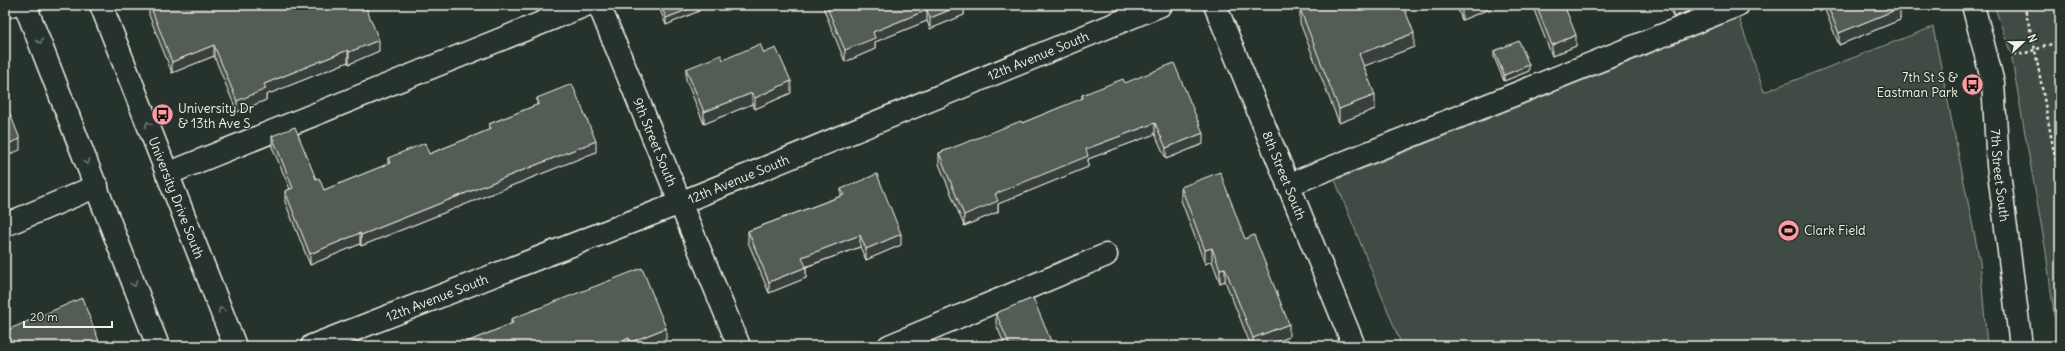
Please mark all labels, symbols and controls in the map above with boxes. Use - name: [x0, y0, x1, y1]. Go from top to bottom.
- north arrow: [2003, 22, 2043, 62]
- street label: 12th Avenue South: [985, 27, 1092, 84]
- text: N: [2024, 32, 2040, 44]
- one-way arrow: [35, 38, 43, 45]
- place label: 7th St S & Eastman Park: [1877, 69, 1958, 101]
- bus stop icon: 7th St S & Eastman Park: [1960, 71, 1986, 97]
- street label: 9th Street South: [629, 95, 681, 189]
- place label: University Dr & 13th Ave S: [178, 100, 255, 132]
- bus stop icon: University Dr & 13th Ave S: [150, 102, 176, 128]
- one-way arrow: [144, 120, 152, 127]
- street label: 8th Street South: [1259, 128, 1310, 223]
- street label: 7th Street South: [1987, 128, 2014, 223]
- street label: University Drive South: [145, 134, 208, 261]
- street label: 12th Avenue South: [685, 150, 792, 207]
- one-way arrow: [83, 159, 91, 166]
- sports icon: Clark Field: [1775, 217, 1801, 243]
- place label: Clark Field: [1804, 222, 1866, 239]
- street label: 12th Avenue South: [383, 270, 491, 325]
- one-way arrow: [130, 280, 138, 287]
- scale bar: [24, 303, 112, 329]
- one-way arrow: [217, 306, 225, 313]
- text: 20 m: [30, 309, 58, 324]

